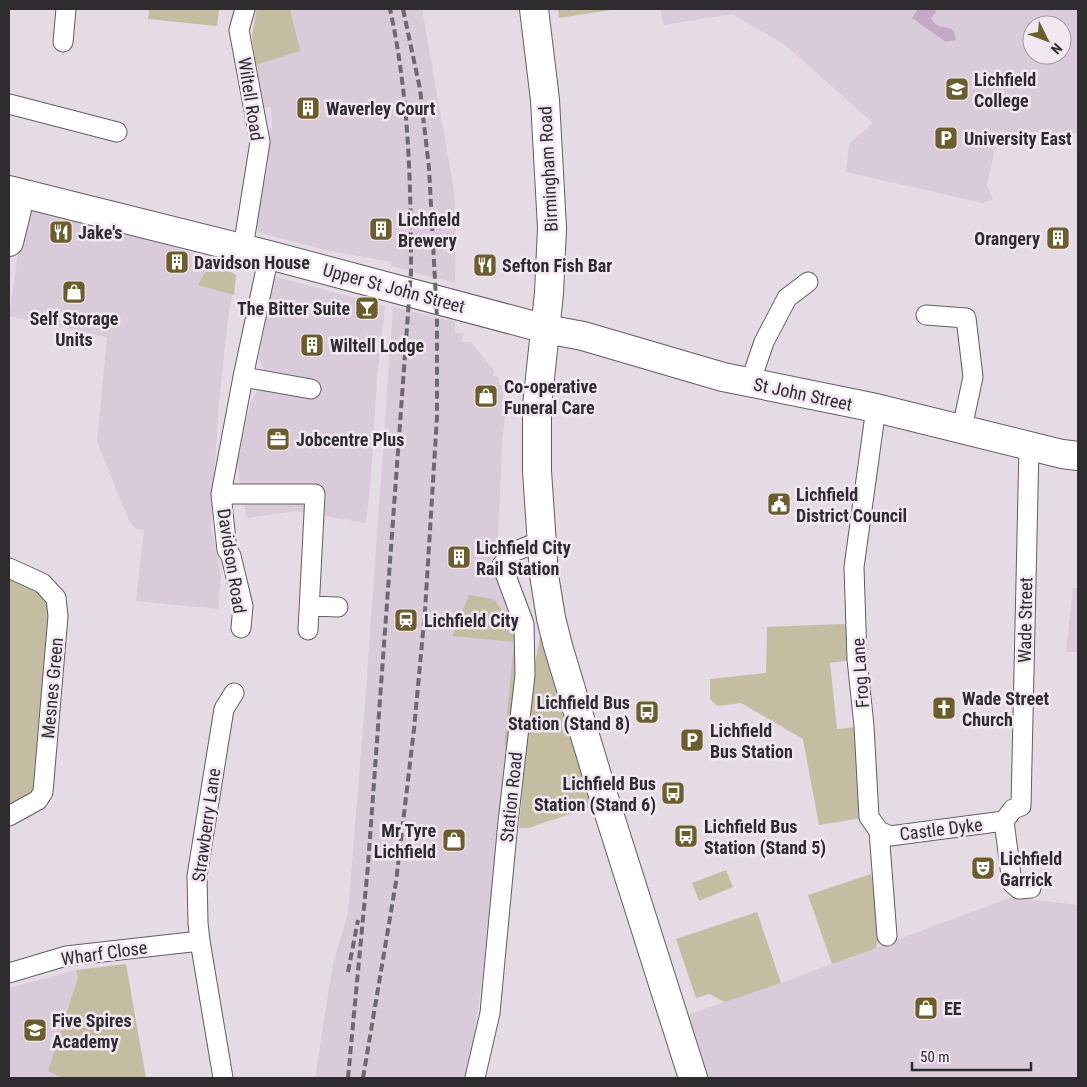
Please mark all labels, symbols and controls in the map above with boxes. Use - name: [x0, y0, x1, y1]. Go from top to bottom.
- north arrow: [1022, 15, 1072, 65]
- text: N: [1048, 40, 1065, 57]
- street label: Wiltell Road: [234, 56, 268, 142]
- place label: Lichfield College: [974, 69, 1036, 111]
- school or university icon: Lichfield College: [944, 76, 970, 102]
- building icon: Waverley Court: [295, 95, 321, 121]
- place label: Waverley Court: [326, 98, 436, 119]
- street label: Birmingham Road: [534, 106, 562, 232]
- parking icon: University East: [933, 125, 959, 151]
- place label: University East: [964, 128, 1072, 149]
- place label: Lichfield Brewery: [398, 209, 460, 251]
- building icon: Lichfield Brewery: [368, 216, 394, 242]
- restaurant icon: Jake's: [48, 219, 74, 245]
- place label: Jake's: [78, 222, 123, 243]
- building icon: Orangery: [1045, 225, 1071, 251]
- place label: Orangery: [974, 228, 1040, 249]
- building icon: Davidson House: [164, 249, 190, 275]
- place label: Davidson House: [194, 252, 310, 273]
- restaurant icon: Sefton Fish Bar: [472, 252, 498, 278]
- place label: Sefton Fish Bar: [502, 255, 612, 276]
- street label: Upper St John Street: [321, 259, 467, 317]
- shop icon: Self Storage Units: [61, 279, 87, 305]
- bar icon: The Bitter Suite: [354, 295, 380, 321]
- place label: The Bitter Suite: [237, 298, 350, 319]
- place label: Self Storage Units: [30, 308, 119, 350]
- building icon: Wiltell Lodge: [299, 332, 325, 358]
- place label: Wiltell Lodge: [330, 335, 424, 356]
- street label: St John Street: [752, 373, 854, 415]
- place label: Co-operative Funeral Care: [504, 376, 597, 418]
- shop icon: Co-operative Funeral Care: [473, 383, 499, 409]
- office icon: Jobcentre Plus: [265, 426, 291, 452]
- place label: Jobcentre Plus: [296, 429, 404, 450]
- place label: Lichfield District Council: [796, 484, 907, 526]
- public building icon: Lichfield District Council: [766, 491, 792, 517]
- street label: Davidson Road: [213, 507, 251, 615]
- place label: Lichfield City Rail Station: [476, 537, 571, 579]
- building icon: Lichfield City Rail Station: [446, 544, 472, 570]
- street label: Wade Street: [1014, 577, 1036, 663]
- station icon: Lichfield City: [393, 607, 419, 633]
- place label: Lichfield City: [424, 610, 519, 631]
- street label: Mesnes Green: [37, 637, 67, 739]
- street label: Frog Lane: [847, 637, 873, 709]
- place label: Wade Street Church: [962, 688, 1050, 730]
- place label: Lichfield Bus Station (Stand 8): [508, 692, 630, 735]
- church icon: Wade Street Church: [931, 695, 957, 721]
- bus stop icon: Lichfield Bus Station (Stand 8): [634, 699, 660, 725]
- place label: Lichfield Bus Station: [710, 720, 793, 762]
- parking icon: Lichfield Bus Station: [679, 727, 705, 753]
- street label: Station Road: [496, 751, 526, 843]
- street label: Strawberry Lane: [188, 767, 224, 883]
- place label: Lichfield Bus Station (Stand 6): [534, 773, 656, 816]
- bus stop icon: Lichfield Bus Station (Stand 6): [660, 780, 686, 806]
- street label: Castle Dyke: [898, 814, 984, 844]
- place label: Lichfield Bus Station (Stand 5): [704, 816, 826, 859]
- place label: Mr Tyre Lichfield: [374, 820, 436, 862]
- bus stop icon: Lichfield Bus Station (Stand 5): [673, 823, 699, 849]
- shop icon: Mr Tyre Lichfield: [441, 827, 467, 853]
- place label: Lichfield Garrick: [1000, 848, 1062, 890]
- theatre icon: Lichfield Garrick: [970, 855, 996, 881]
- street label: Wharf Close: [60, 937, 148, 969]
- shop icon: EE: [913, 995, 939, 1021]
- place label: EE: [944, 998, 962, 1019]
- place label: Five Spires Academy: [52, 1010, 132, 1052]
- school or university icon: Five Spires Academy: [22, 1017, 48, 1043]
- scale bar: [912, 1040, 1031, 1072]
- text: 50 m: [920, 1048, 950, 1066]

